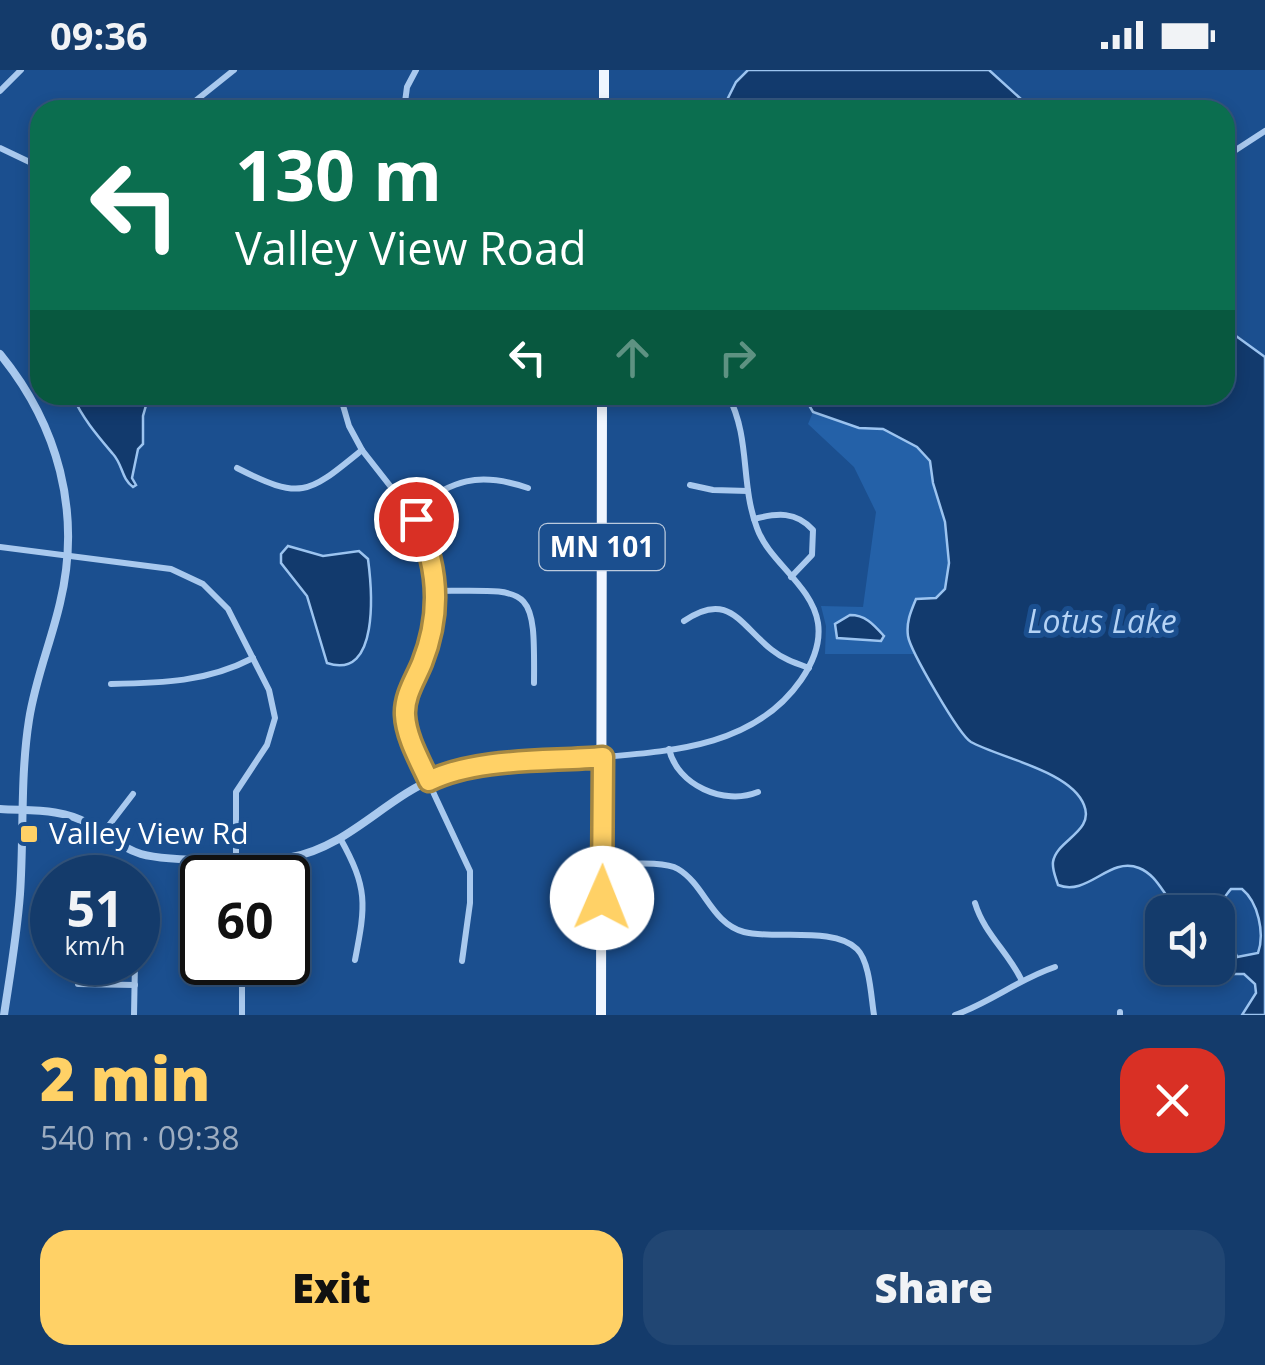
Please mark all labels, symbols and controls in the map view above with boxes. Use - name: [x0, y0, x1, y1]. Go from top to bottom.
- text: 09:36: [50, 9, 148, 61]
- text: 130 m: [235, 126, 442, 222]
- icon: left: [70, 140, 200, 270]
- text: Valley View Road: [235, 217, 586, 278]
- icon: left: [500, 330, 555, 385]
- icon: ahead: [605, 330, 660, 385]
- icon: right: [710, 330, 765, 385]
- pin: [374, 477, 459, 562]
- icon: arrive: [389, 492, 444, 547]
- road number: MN 101: [540, 524, 664, 570]
- water label: Lotus Lake: [1027, 599, 1177, 642]
- place label: Valley View Rd: [49, 812, 249, 853]
- marker: Valley View Rd: [18, 823, 40, 845]
- position arrow: [550, 846, 654, 950]
- speed limit sign: 60: [180, 855, 310, 985]
- text: 51: [66, 874, 124, 942]
- map controls: [1145, 895, 1235, 985]
- button: sound: [1145, 895, 1235, 985]
- text: km/h: [65, 928, 125, 962]
- text: 2 min: [40, 1037, 210, 1119]
- button: close: [1120, 1048, 1225, 1153]
- text: 540 m · 09:38: [40, 1116, 239, 1159]
- button: Exit: [40, 1230, 623, 1345]
- button: Share: [643, 1230, 1225, 1345]

